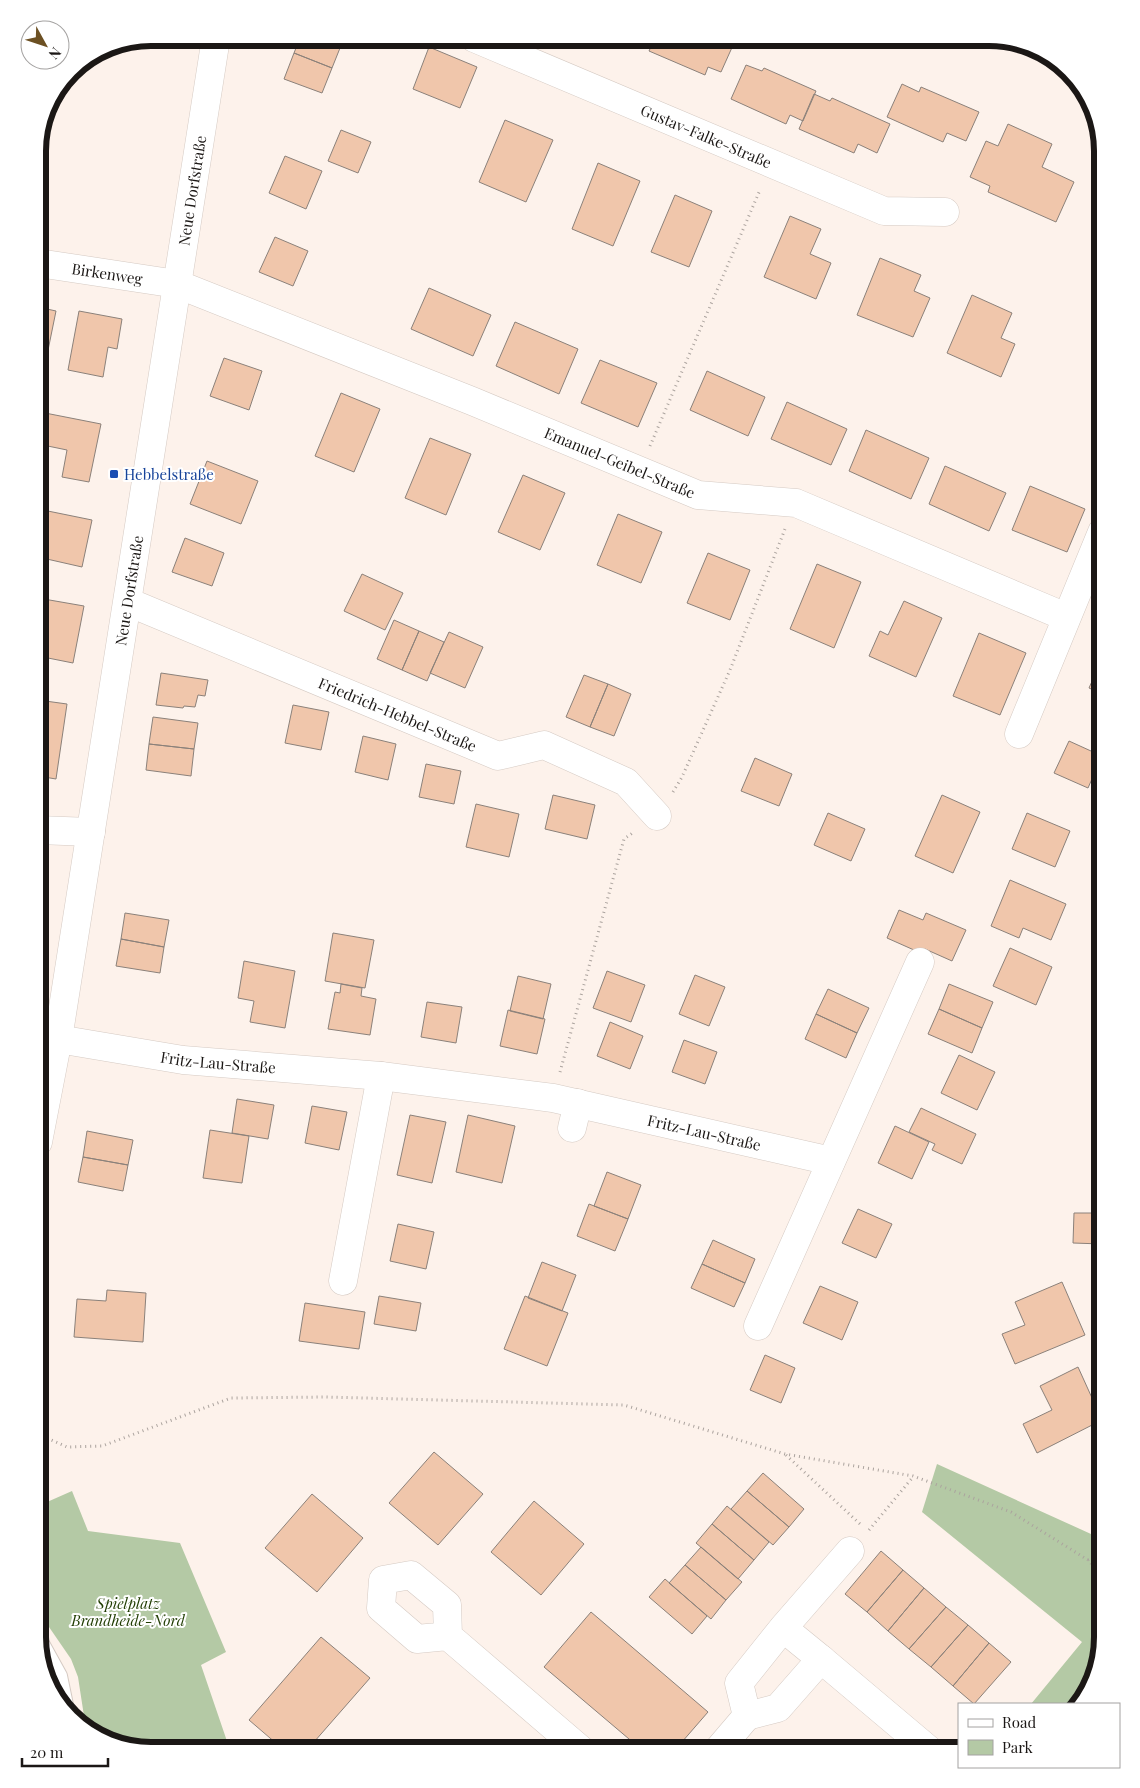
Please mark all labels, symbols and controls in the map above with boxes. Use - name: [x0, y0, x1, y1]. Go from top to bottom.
- north arrow: [20, 20, 70, 70]
- text: N: [45, 44, 66, 64]
- street label: Gustav-Falke-Straße: [638, 99, 775, 172]
- street label: Neue Dorfstraße: [173, 134, 210, 247]
- street label: Birkenweg: [70, 258, 144, 289]
- street label: Emanuel-Geibel-Straße: [541, 422, 698, 503]
- place label: Hebbelstraße: [124, 464, 214, 484]
- marker: Hebbelstraße: [108, 468, 120, 480]
- street label: Neue Dorfstraße: [110, 534, 147, 647]
- street label: Friedrich-Hebbel-Straße: [316, 672, 480, 756]
- street label: Fritz-Lau-Straße: [159, 1046, 277, 1077]
- street label: Fritz-Lau-Straße: [646, 1110, 763, 1155]
- park label: Spielplatz Brandheide-Nord: [70, 1593, 186, 1630]
- legend: [958, 1703, 1120, 1768]
- text: Road: [1002, 1712, 1036, 1732]
- scale bar: [22, 1736, 109, 1768]
- text: Park: [1002, 1737, 1034, 1757]
- text: 20 m: [30, 1742, 64, 1762]

